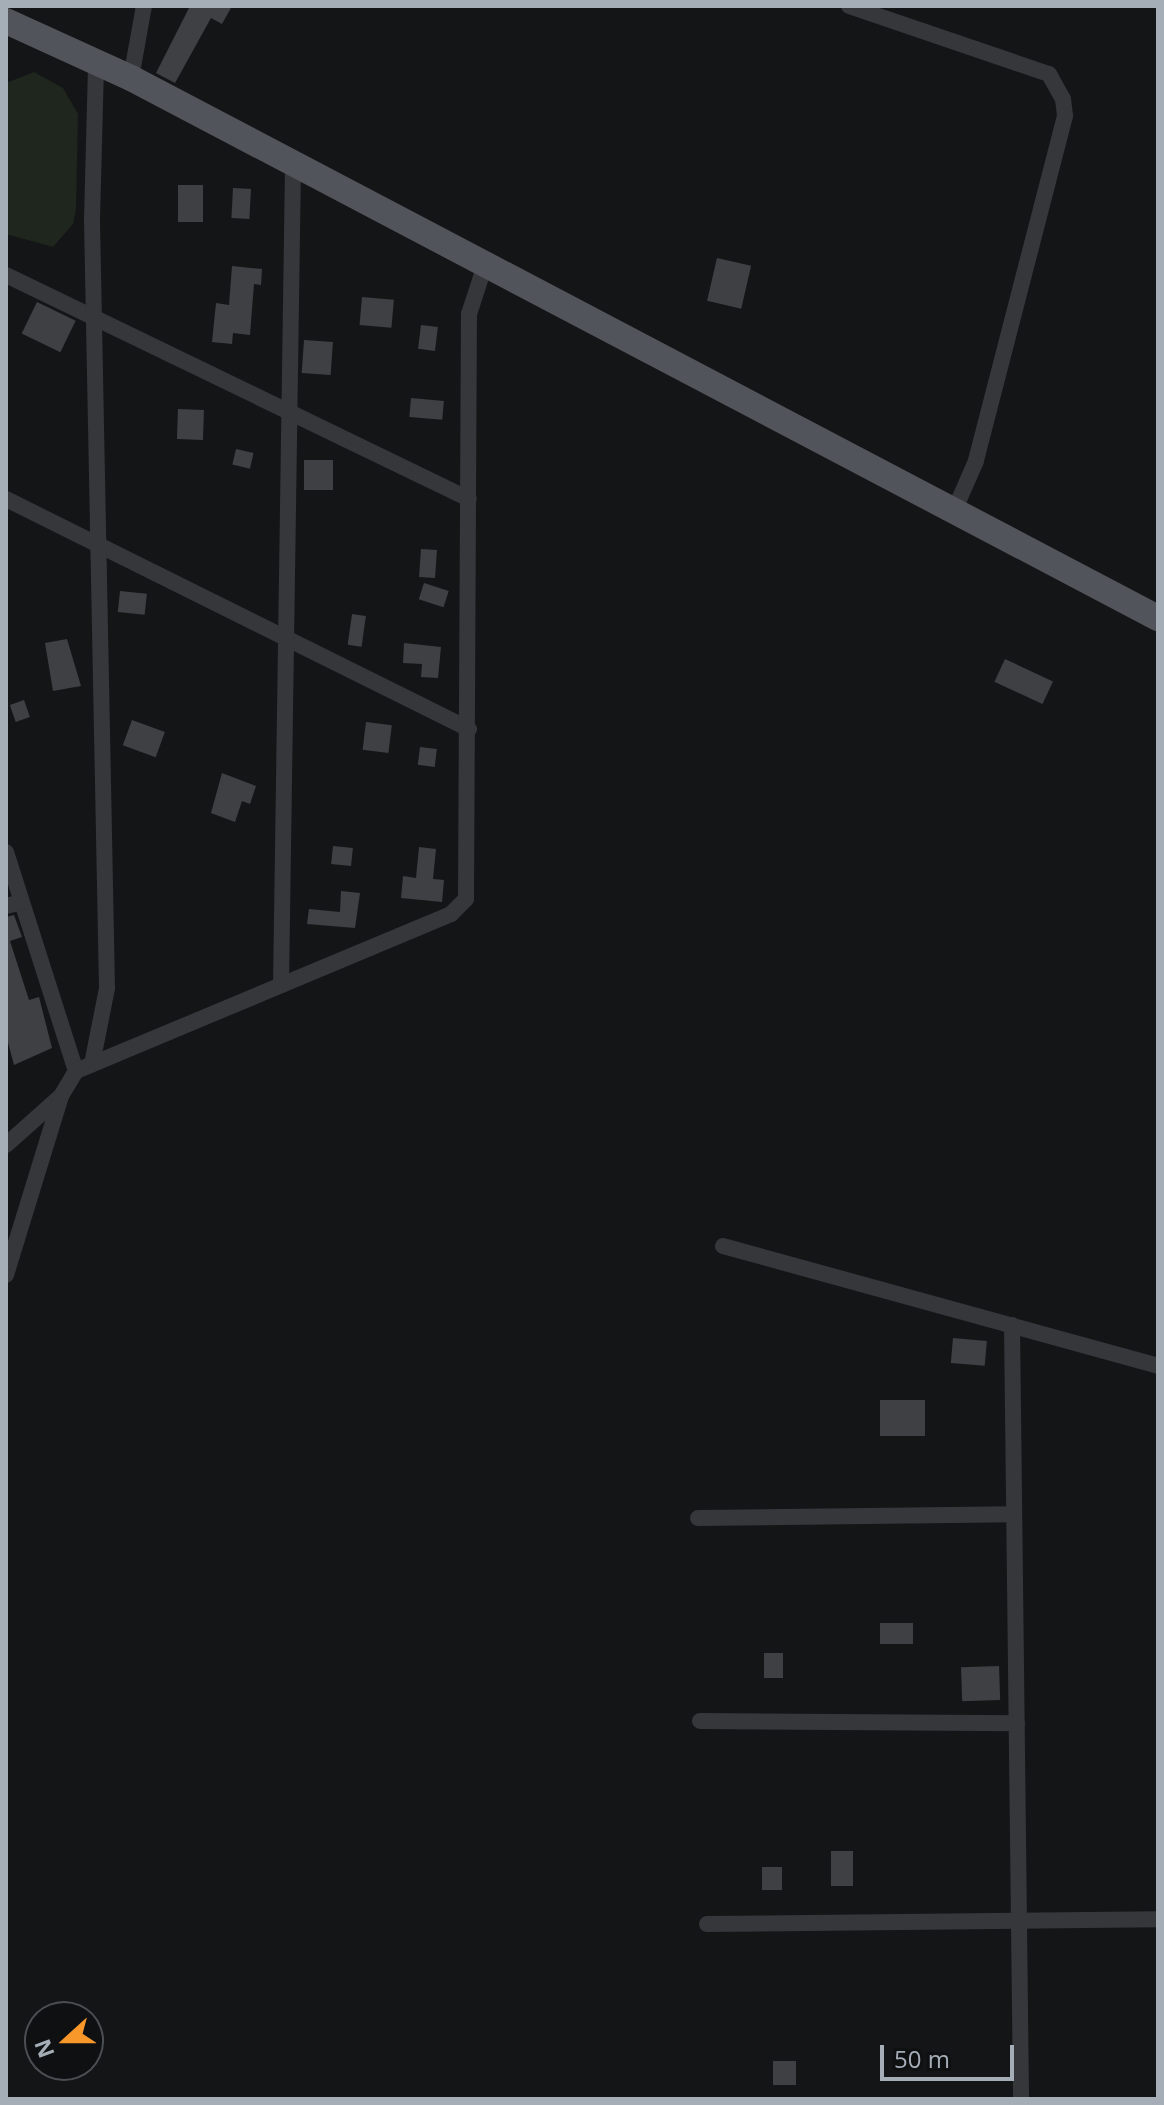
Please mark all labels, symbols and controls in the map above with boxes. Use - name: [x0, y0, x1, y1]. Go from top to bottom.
- north arrow: [24, 2001, 104, 2081]
- scale bar: [884, 2029, 1018, 2079]
- text: N: [26, 2035, 61, 2063]
- text: 50 m: [894, 2042, 950, 2075]

